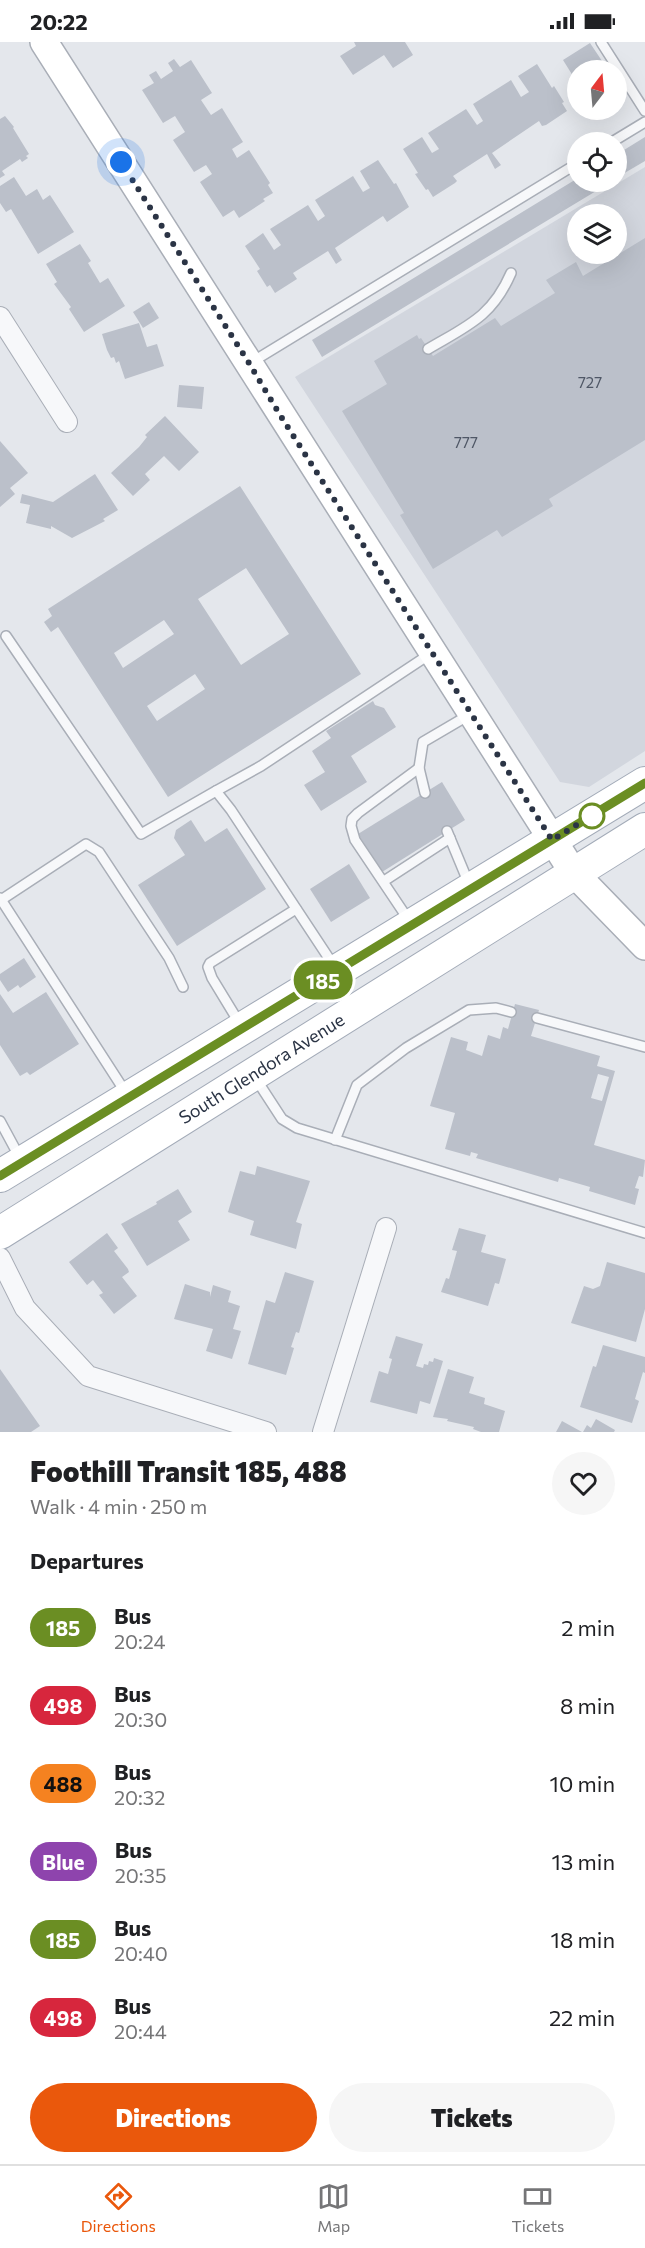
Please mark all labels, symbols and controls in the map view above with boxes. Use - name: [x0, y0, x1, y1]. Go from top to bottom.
- text: 20:22: [30, 8, 88, 35]
- north arrow: [567, 60, 627, 120]
- map controls: [567, 60, 627, 264]
- button: locate: [567, 132, 627, 192]
- your location: [106, 147, 136, 177]
- button: layers: [567, 204, 627, 264]
- house number: 727: [578, 373, 602, 391]
- house number: 777: [454, 433, 478, 451]
- unlabelled marker: [579, 803, 605, 829]
- line badge: 185: [288, 960, 358, 1000]
- text: 185: [306, 968, 340, 993]
- street label: South Glendora Avenue: [174, 1008, 348, 1128]
- button: heart: [552, 1452, 615, 1515]
- text: Foothill Transit 185, 488: [30, 1454, 347, 1488]
- text: Walk · 4 min · 250 m: [30, 1494, 207, 1518]
- text: Departures: [30, 1547, 144, 1574]
- text: Bus: [114, 1602, 151, 1629]
- text: 2 min: [561, 1614, 615, 1641]
- text: 185: [46, 1615, 80, 1640]
- text: 20:24: [114, 1629, 166, 1653]
- text: Bus: [114, 1680, 151, 1707]
- text: 8 min: [560, 1692, 615, 1719]
- text: 498: [44, 1693, 82, 1718]
- text: 20:30: [114, 1707, 167, 1731]
- text: Bus: [114, 1758, 151, 1785]
- text: 10 min: [550, 1770, 615, 1797]
- text: 488: [44, 1771, 82, 1796]
- text: 20:32: [114, 1785, 165, 1809]
- text: Bus: [115, 1836, 152, 1863]
- text: 13 min: [551, 1848, 615, 1875]
- text: Blue: [42, 1849, 85, 1874]
- text: 20:35: [115, 1863, 166, 1887]
- text: Bus: [114, 1914, 151, 1941]
- text: 18 min: [551, 1926, 615, 1953]
- text: 185: [46, 1927, 80, 1952]
- text: 20:40: [114, 1941, 168, 1965]
- text: Bus: [114, 1992, 151, 2019]
- text: 22 min: [549, 2004, 615, 2031]
- text: 498: [44, 2005, 82, 2030]
- text: 20:44: [114, 2019, 167, 2043]
- button: Directions: [30, 2083, 317, 2152]
- button: Tickets: [329, 2083, 615, 2152]
- tab: Directions: [81, 2180, 156, 2235]
- tab: Map: [317, 2180, 350, 2235]
- tab: Tickets: [512, 2180, 564, 2235]

